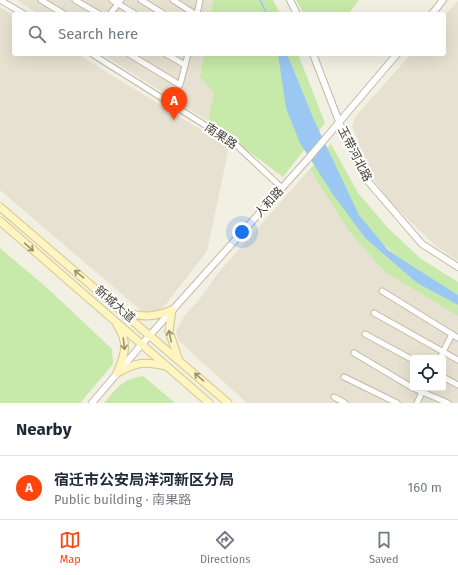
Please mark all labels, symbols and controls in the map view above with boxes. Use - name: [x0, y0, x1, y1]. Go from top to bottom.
- search box: [12, 12, 446, 56]
- icon: search: [26, 23, 48, 45]
- text: Search here: [58, 25, 138, 43]
- pin: A: [161, 87, 187, 120]
- street label: 南果路: [202, 120, 240, 152]
- street label: 玉带河北路: [335, 124, 375, 184]
- street label: 人和路: [252, 184, 286, 220]
- your location: [232, 222, 252, 242]
- one-way arrow: [24, 242, 35, 251]
- one-way arrow: [74, 270, 85, 279]
- street label: 新城大道: [92, 283, 138, 325]
- one-way arrow: [166, 329, 174, 342]
- one-way arrow: [120, 337, 128, 350]
- map controls: [410, 355, 446, 391]
- button: locate: [410, 355, 446, 391]
- one-way arrow: [194, 373, 204, 382]
- text: Nearby: [16, 419, 71, 440]
- text: 宿迁市公安局洋河新区分局: [54, 471, 234, 489]
- text: A: [25, 480, 33, 495]
- text: 160 m: [408, 480, 442, 495]
- text: Public building · 南果路: [54, 492, 191, 507]
- tab: Map: [59, 529, 81, 566]
- tab: Directions: [200, 529, 250, 566]
- tab: Saved: [369, 529, 399, 566]

